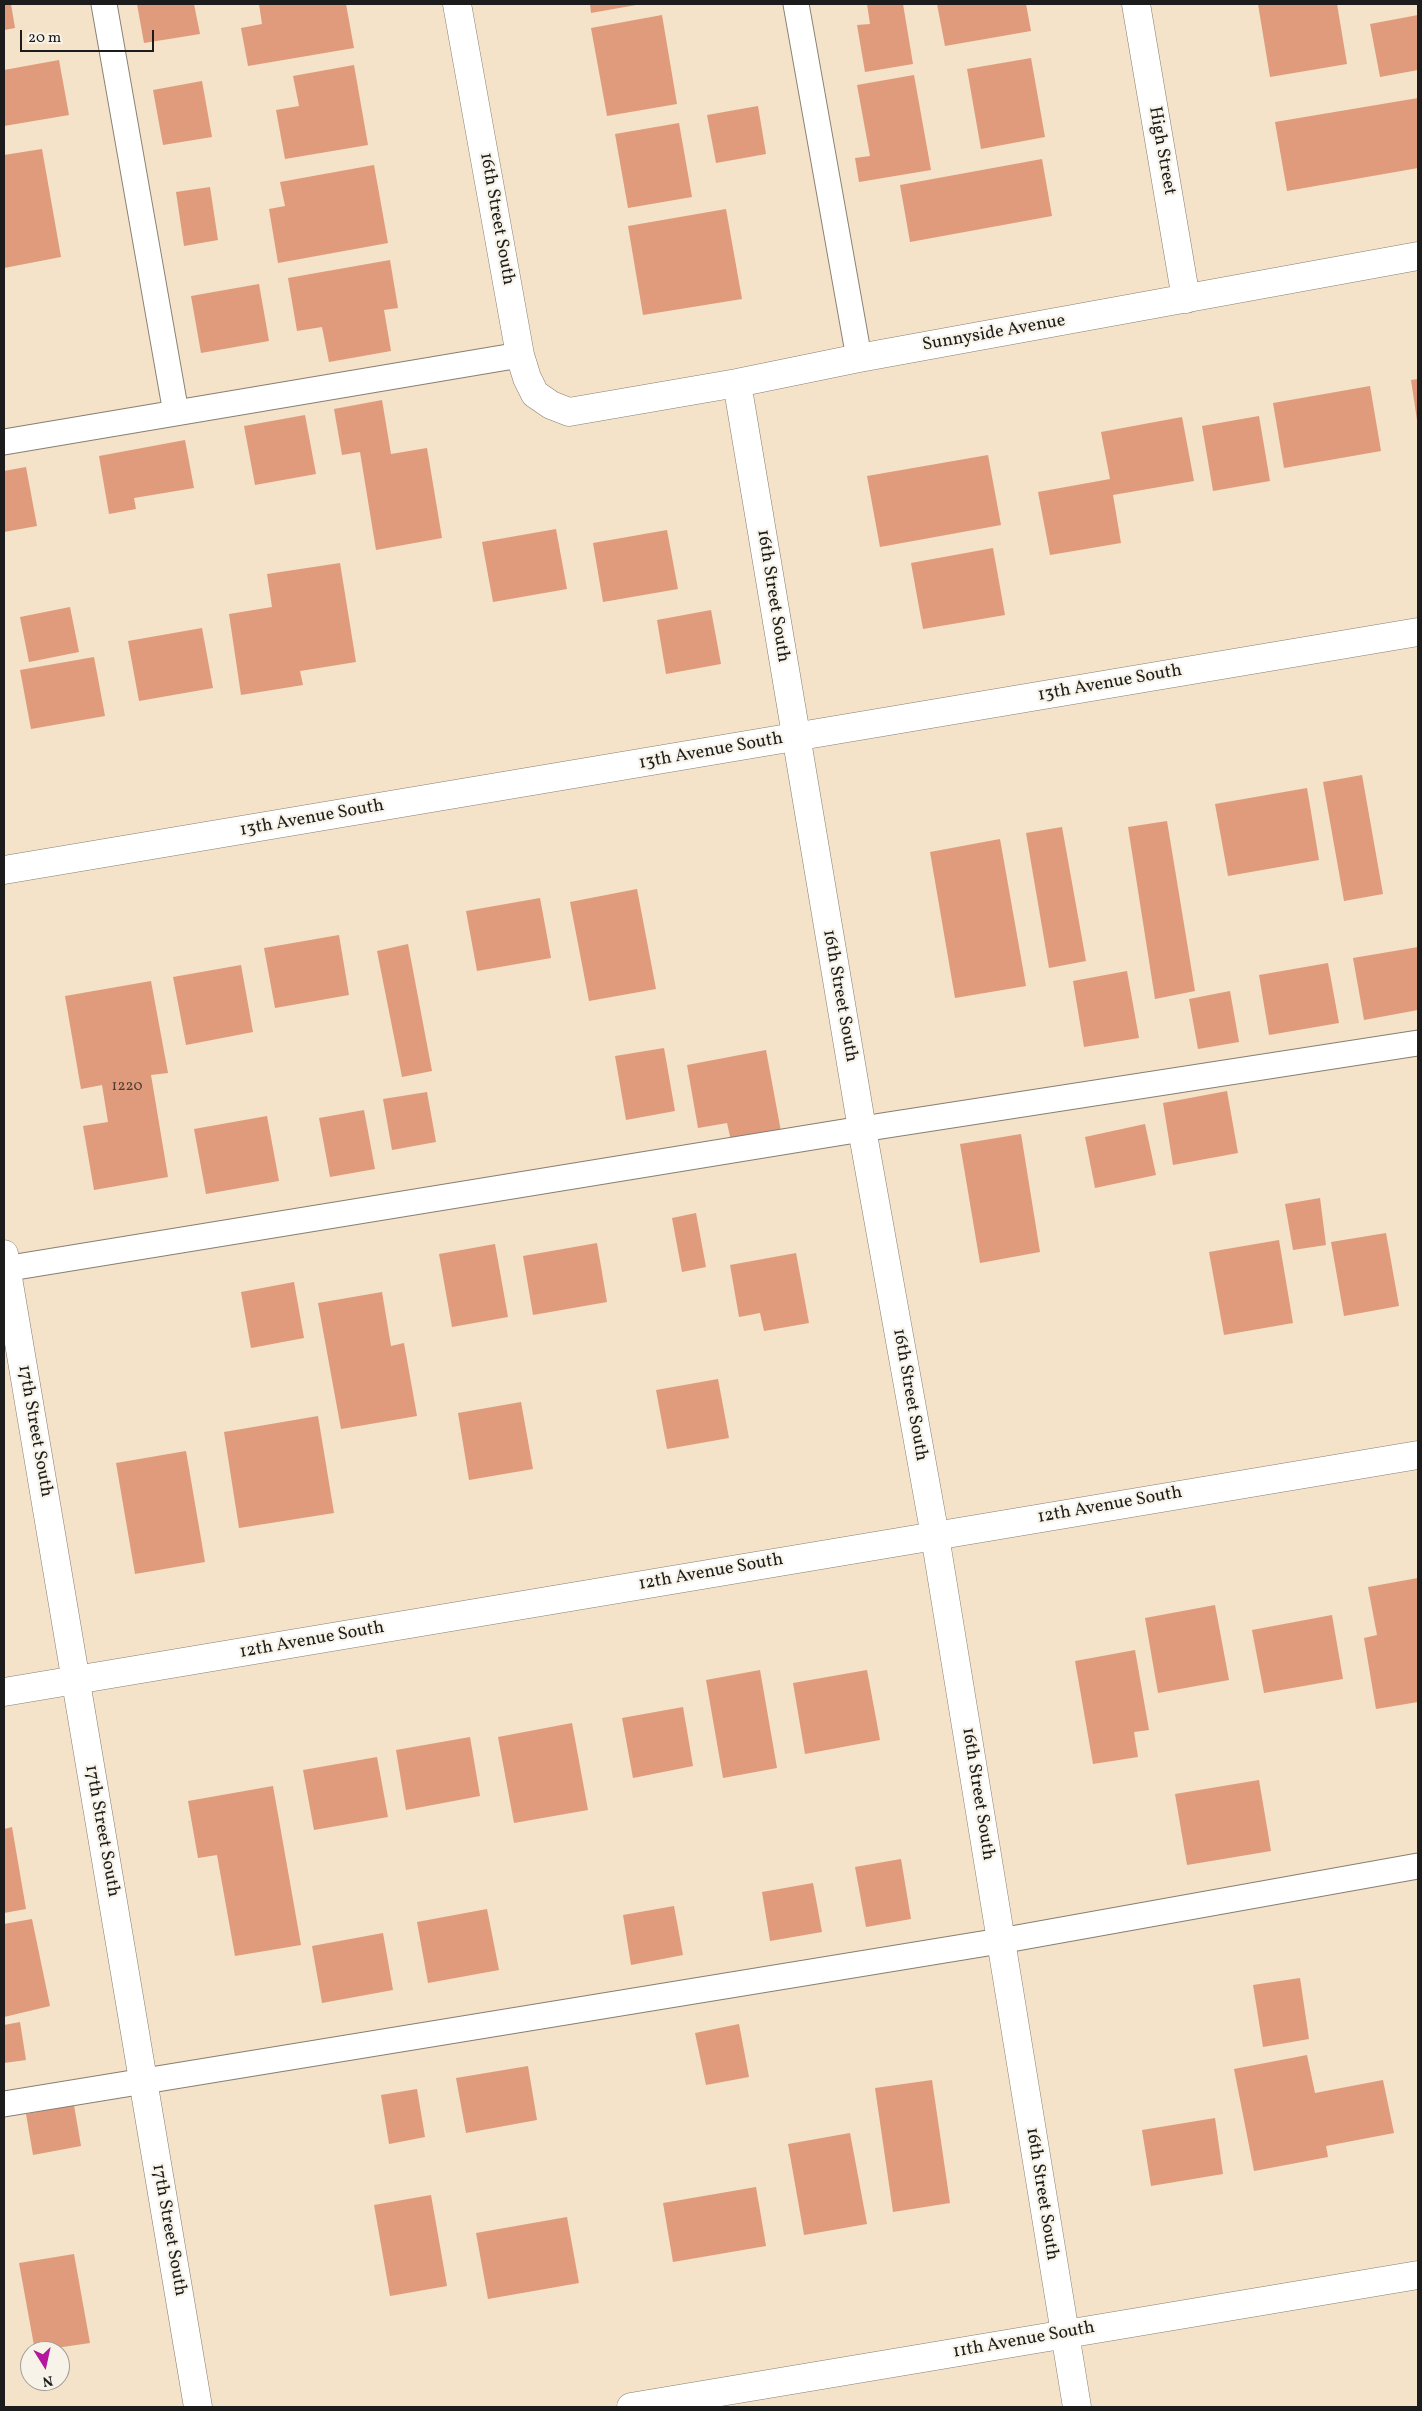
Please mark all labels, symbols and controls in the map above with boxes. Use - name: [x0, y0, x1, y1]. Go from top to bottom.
- scale bar: [22, 20, 156, 52]
- text: 20 m: [28, 28, 61, 49]
- street label: High Street: [1143, 105, 1179, 197]
- street label: 16th Street South: [474, 151, 518, 287]
- street label: Sunnyside Avenue: [921, 311, 1067, 357]
- street label: 16th Street South: [751, 528, 793, 664]
- street label: 13th Avenue South: [1036, 661, 1184, 707]
- street label: 13th Avenue South: [637, 729, 785, 775]
- street label: 13th Avenue South: [238, 796, 386, 842]
- street label: 16th Street South: [817, 928, 861, 1064]
- house number: 1220: [112, 1078, 142, 1096]
- street label: 16th Street South: [887, 1327, 931, 1463]
- street label: 17th Street South: [12, 1363, 56, 1499]
- street label: 12th Avenue South: [1036, 1483, 1184, 1529]
- street label: 12th Avenue South: [637, 1550, 785, 1596]
- street label: 12th Avenue South: [238, 1618, 386, 1664]
- street label: 16th Street South: [956, 1726, 998, 1862]
- street label: 17th Street South: [79, 1763, 123, 1899]
- street label: 16th Street South: [1020, 2126, 1062, 2262]
- street label: 17th Street South: [146, 2162, 190, 2298]
- street label: 11th Avenue South: [951, 2318, 1097, 2364]
- north arrow: [20, 2341, 70, 2391]
- text: N: [41, 2370, 54, 2391]

